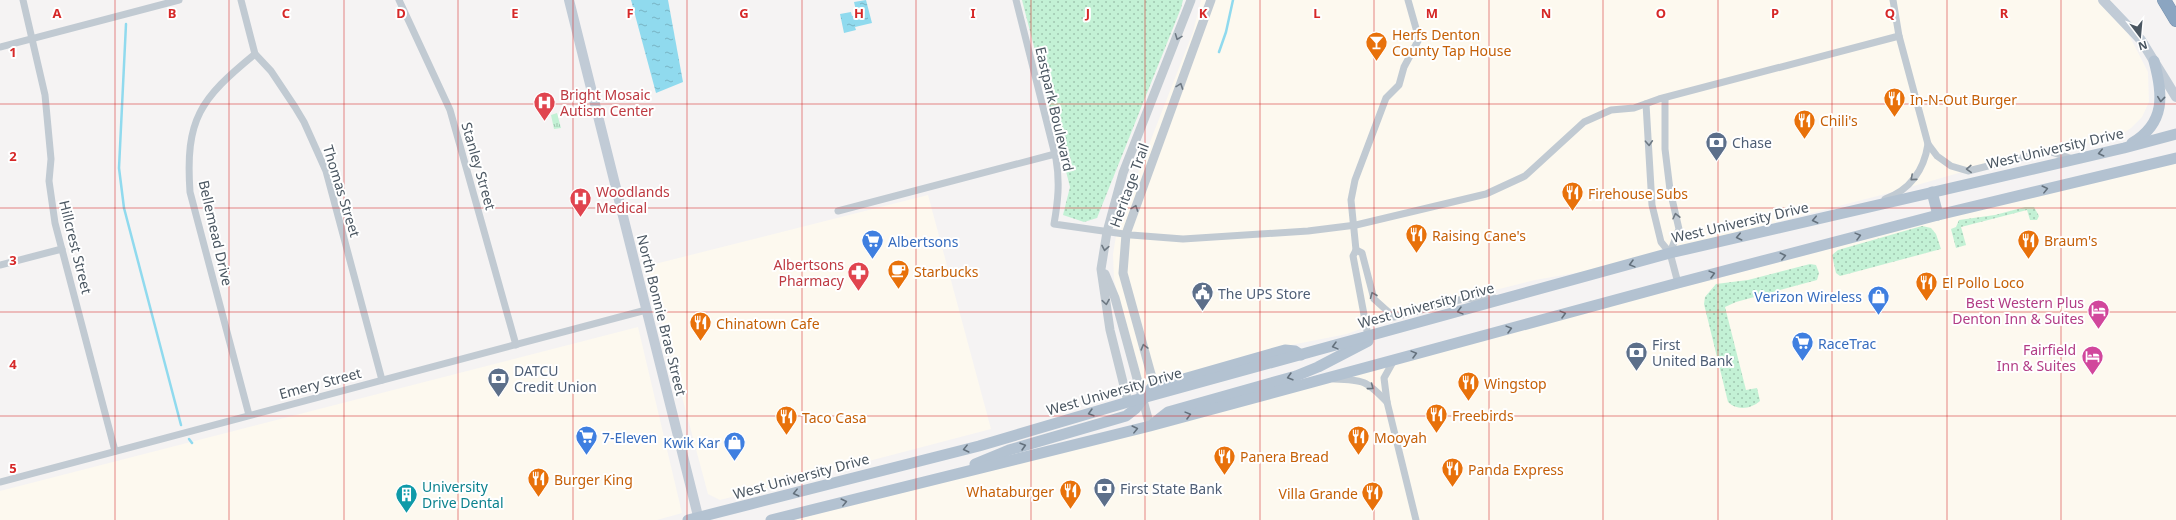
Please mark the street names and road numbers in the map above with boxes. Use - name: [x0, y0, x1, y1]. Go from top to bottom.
- street label: Eastpark Boulevard: [1031, 45, 1079, 173]
- street label: Stanley Street: [457, 120, 501, 212]
- street label: West University Drive: [1985, 123, 2125, 173]
- street label: Heritage Trail: [1105, 140, 1153, 230]
- street label: Thomas Street: [319, 143, 365, 239]
- street label: Bellemead Drive: [195, 178, 237, 288]
- street label: West University Drive: [1670, 197, 1810, 247]
- street label: Hillcrest Street: [55, 198, 97, 296]
- street label: North Bonnie Brae Street: [633, 232, 691, 398]
- street label: West University Drive: [1356, 278, 1496, 332]
- street label: Emery Street: [277, 363, 363, 403]
- street label: West University Drive: [1044, 363, 1184, 419]
- street label: West University Drive: [731, 449, 871, 503]

